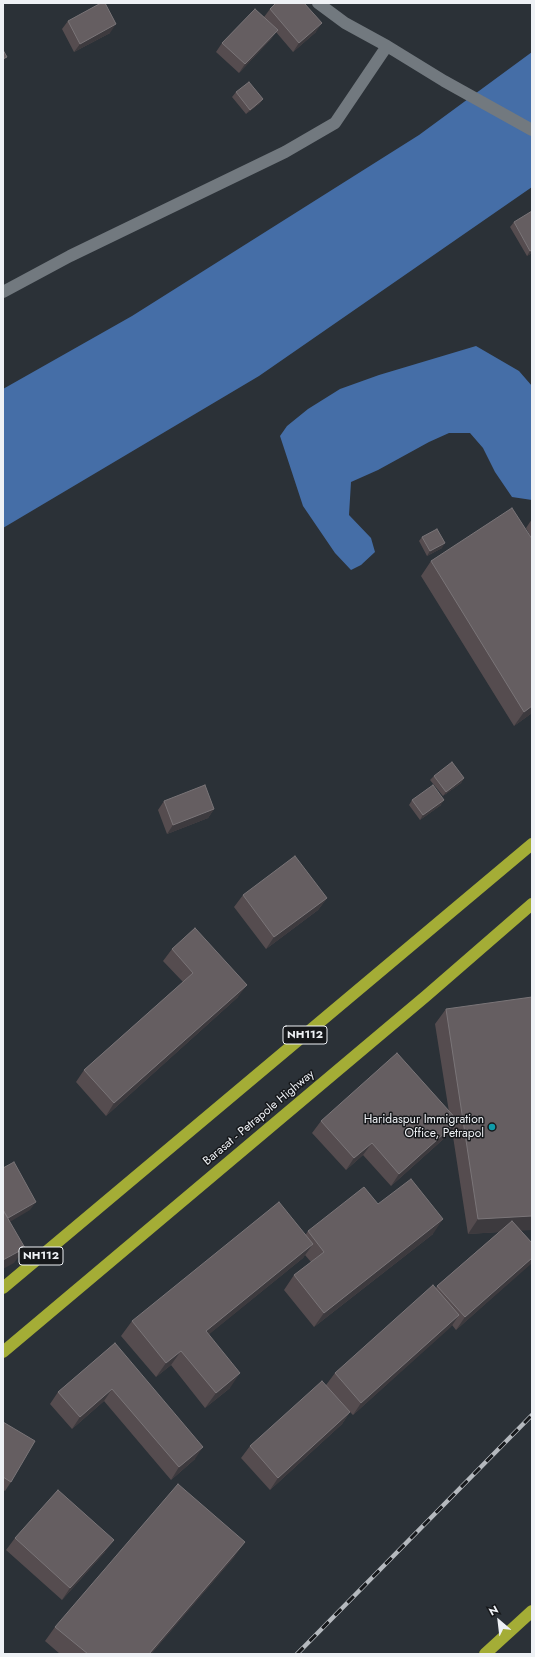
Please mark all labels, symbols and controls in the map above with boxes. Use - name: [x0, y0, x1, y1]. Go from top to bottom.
- road number: NH112: [283, 1026, 327, 1044]
- street label: Barasat - Petrapole Highway: [201, 1067, 317, 1169]
- place label: Haridaspur Immigration Office, Petrapol: [364, 1113, 484, 1141]
- marker: Haridaspur Immigration Office, Petrapol: [487, 1122, 497, 1132]
- road number: NH112: [19, 1247, 63, 1265]
- north arrow: [479, 1601, 519, 1641]
- text: N: [486, 1601, 501, 1620]

